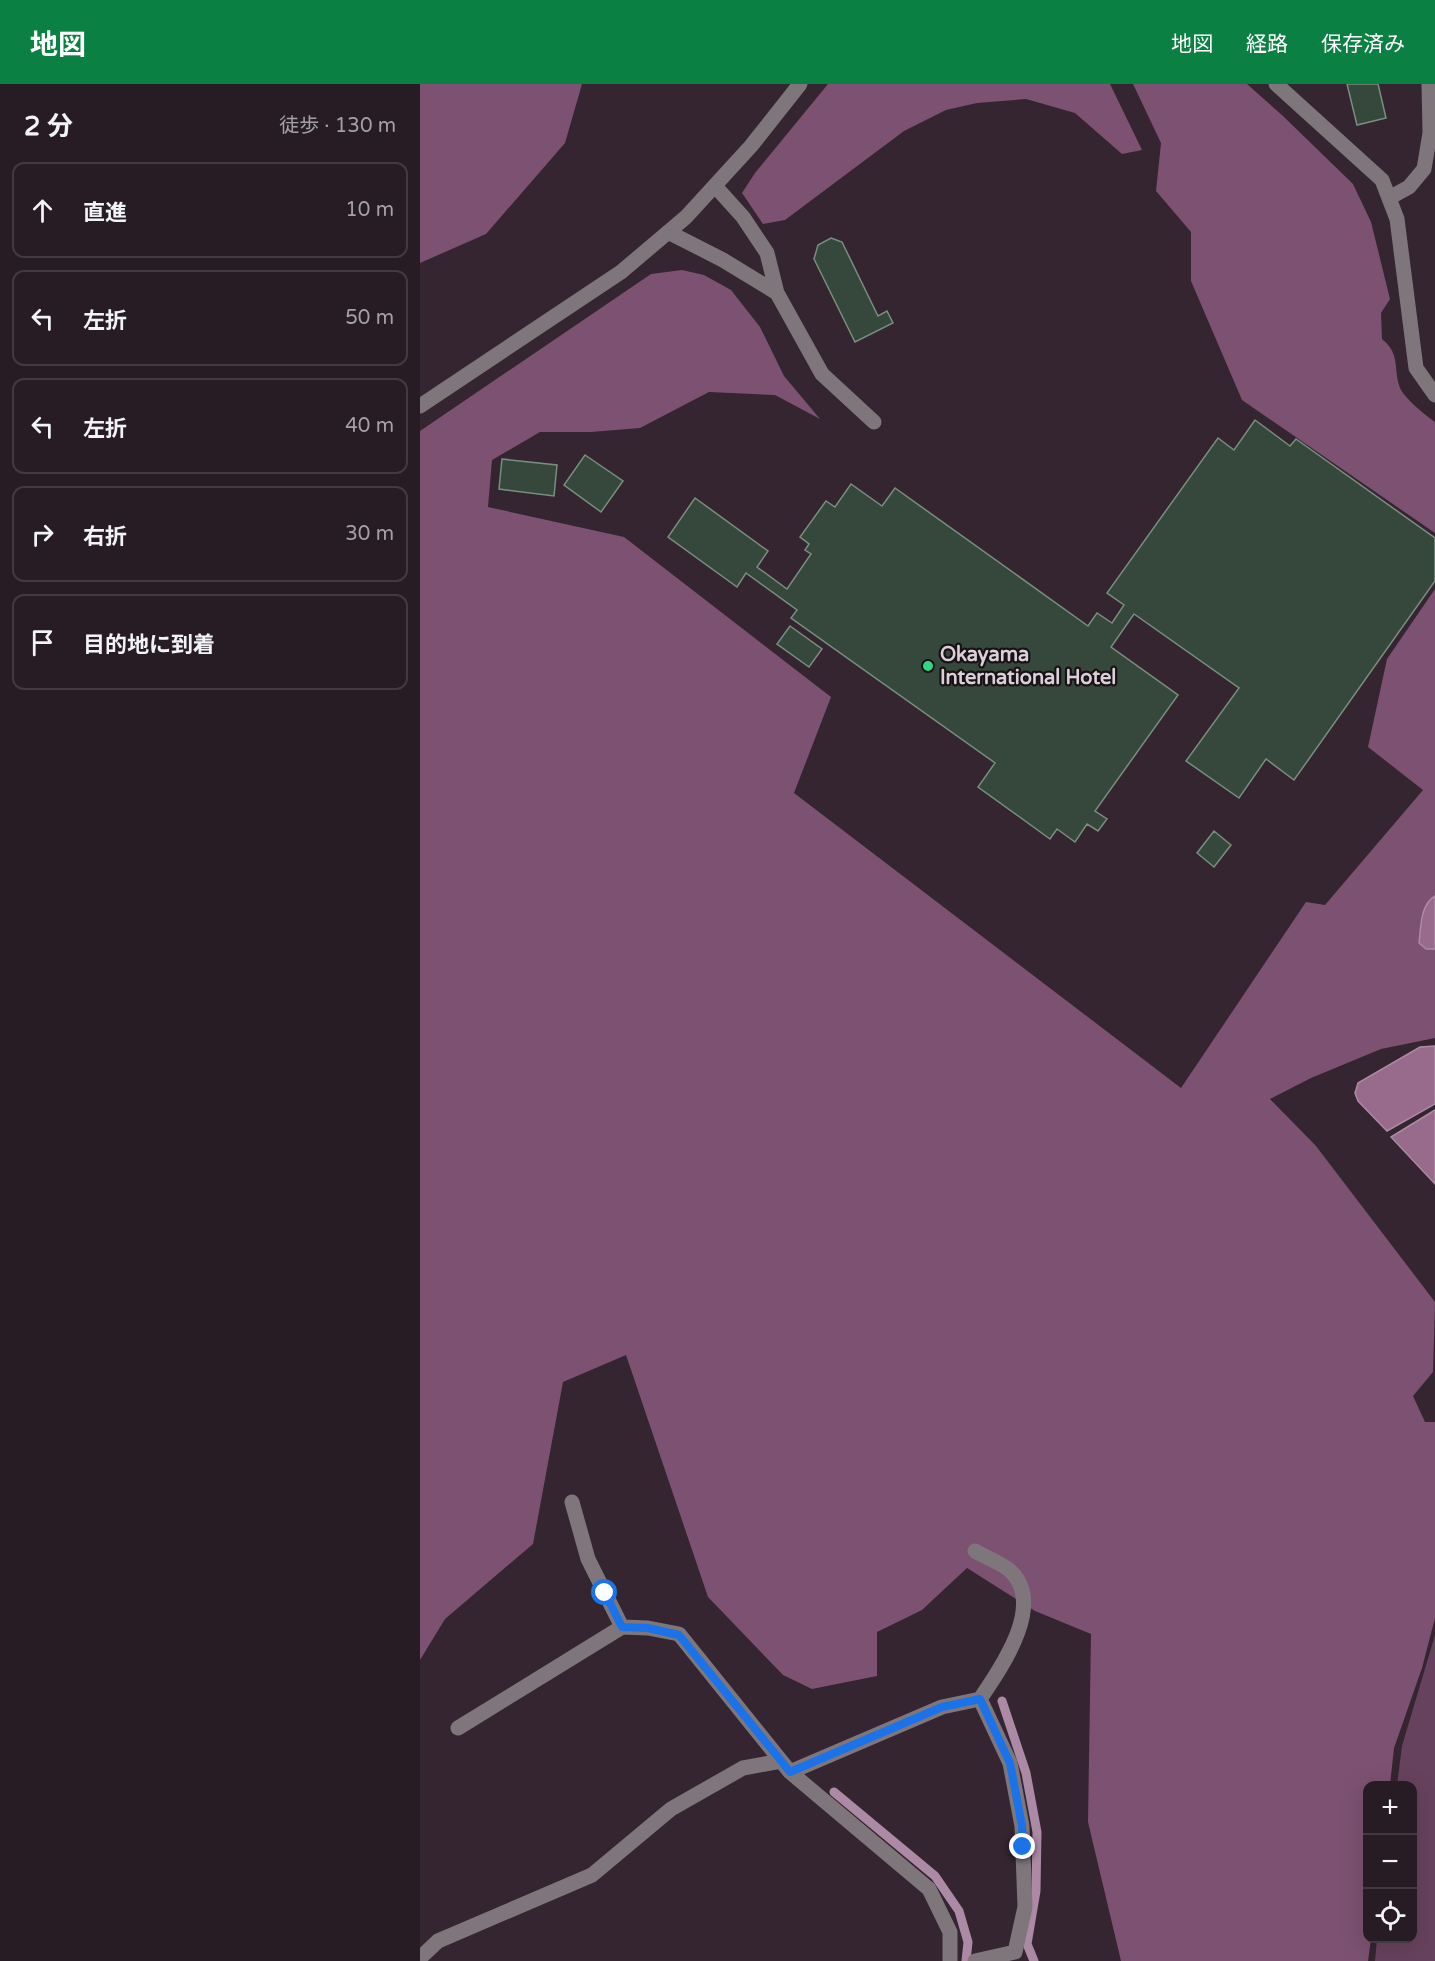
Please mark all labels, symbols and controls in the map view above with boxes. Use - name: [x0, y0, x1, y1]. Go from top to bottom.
- text: 地図: [30, 28, 86, 62]
- text: 地図: [1171, 32, 1213, 57]
- text: 経路: [1246, 32, 1288, 57]
- text: 保存済み: [1321, 32, 1405, 57]
- text: 2 分: [24, 111, 73, 142]
- text: 徒歩 · 130 m: [279, 114, 396, 138]
- icon: ahead: [26, 194, 59, 227]
- text: 10 m: [345, 198, 394, 222]
- text: 直進: [83, 200, 127, 226]
- icon: left: [26, 302, 59, 335]
- text: 50 m: [345, 306, 394, 330]
- text: 左折: [83, 308, 127, 334]
- icon: left: [26, 410, 59, 443]
- text: 40 m: [345, 414, 394, 438]
- text: 左折: [83, 416, 127, 442]
- icon: right: [26, 518, 59, 551]
- text: 30 m: [345, 522, 394, 546]
- text: 右折: [83, 524, 127, 550]
- icon: arrive: [26, 626, 59, 659]
- text: 目的地に到着: [83, 632, 215, 658]
- place label: Okayama International Hotel: [940, 643, 1116, 690]
- marker: Okayama International Hotel: [921, 659, 935, 673]
- route start: [591, 1579, 617, 1605]
- map controls: [1363, 1781, 1417, 1943]
- button: +: [1363, 1781, 1417, 1835]
- route end: [1009, 1833, 1035, 1859]
- button: −: [1363, 1835, 1417, 1889]
- button: locate: [1363, 1889, 1417, 1943]

